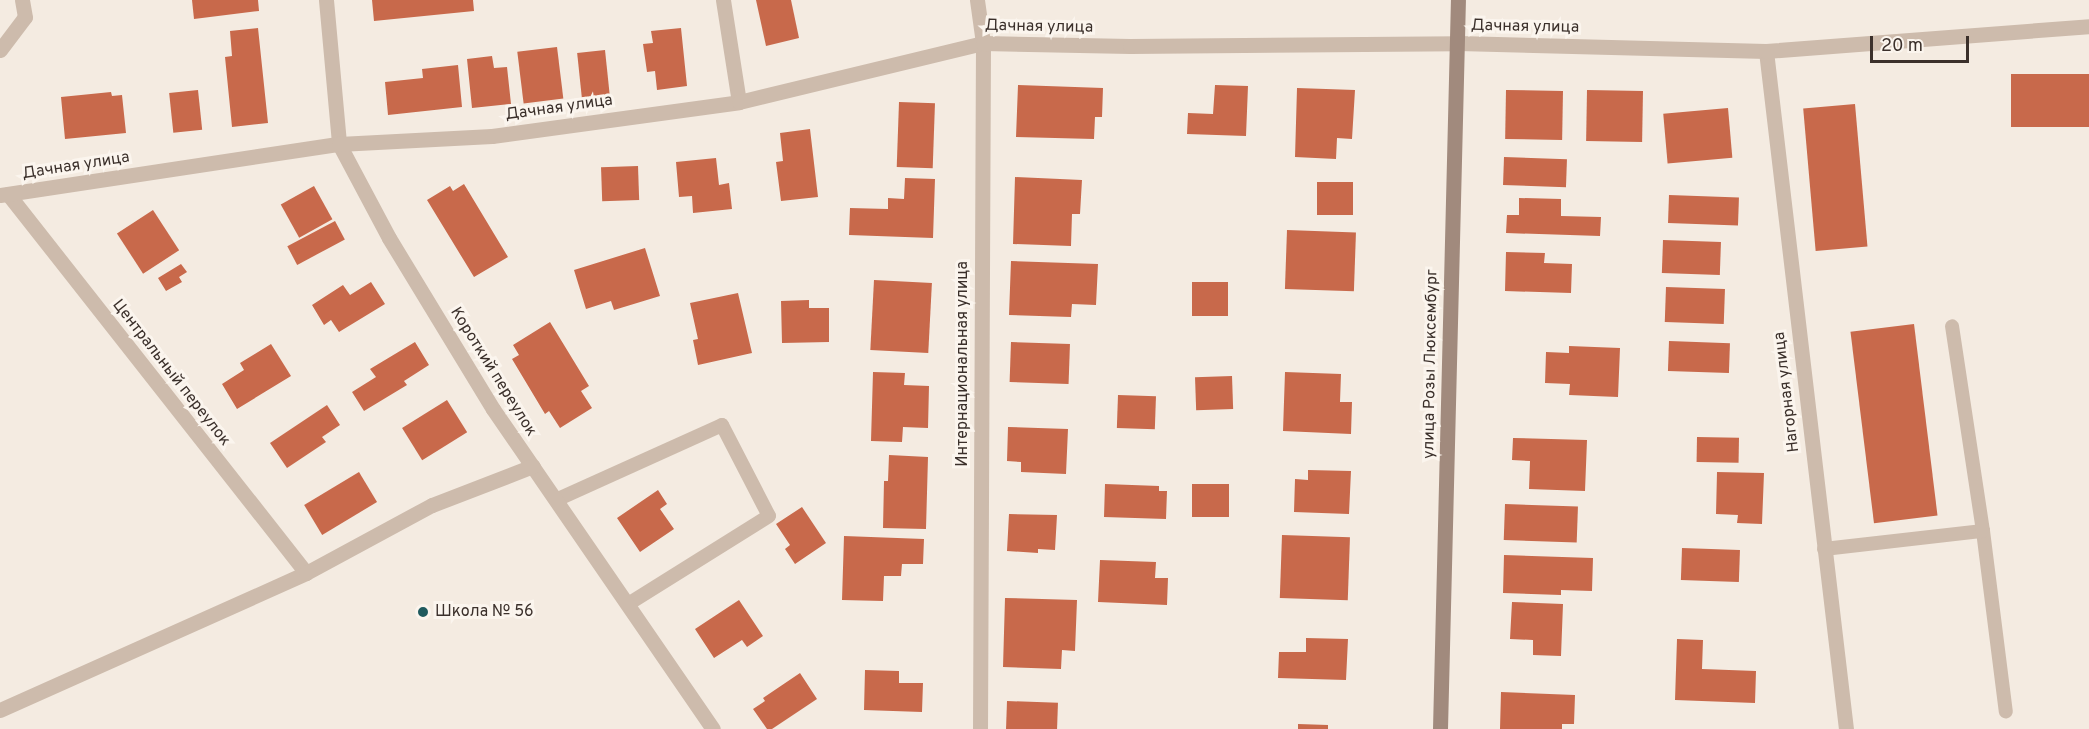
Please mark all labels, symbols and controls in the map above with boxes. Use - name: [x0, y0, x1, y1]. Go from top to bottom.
- street label: Дачная улица: [985, 16, 1093, 38]
- street label: Дачная улица: [1471, 16, 1579, 38]
- scale bar: [1873, 24, 1972, 62]
- text: 20 m: [1881, 35, 1923, 58]
- street label: Дачная улица: [504, 91, 614, 125]
- street label: Дачная улица: [21, 148, 131, 184]
- street label: Интернациональная улица: [953, 261, 973, 467]
- street label: улица Розы Люксембург: [1420, 269, 1442, 459]
- street label: Центральный переулок: [108, 296, 234, 450]
- street label: Короткий переулок: [445, 304, 541, 440]
- street label: Нагорная улица: [1770, 331, 1804, 453]
- place label: Школа № 56: [435, 602, 534, 622]
- marker: Школа № 56: [416, 605, 430, 619]

